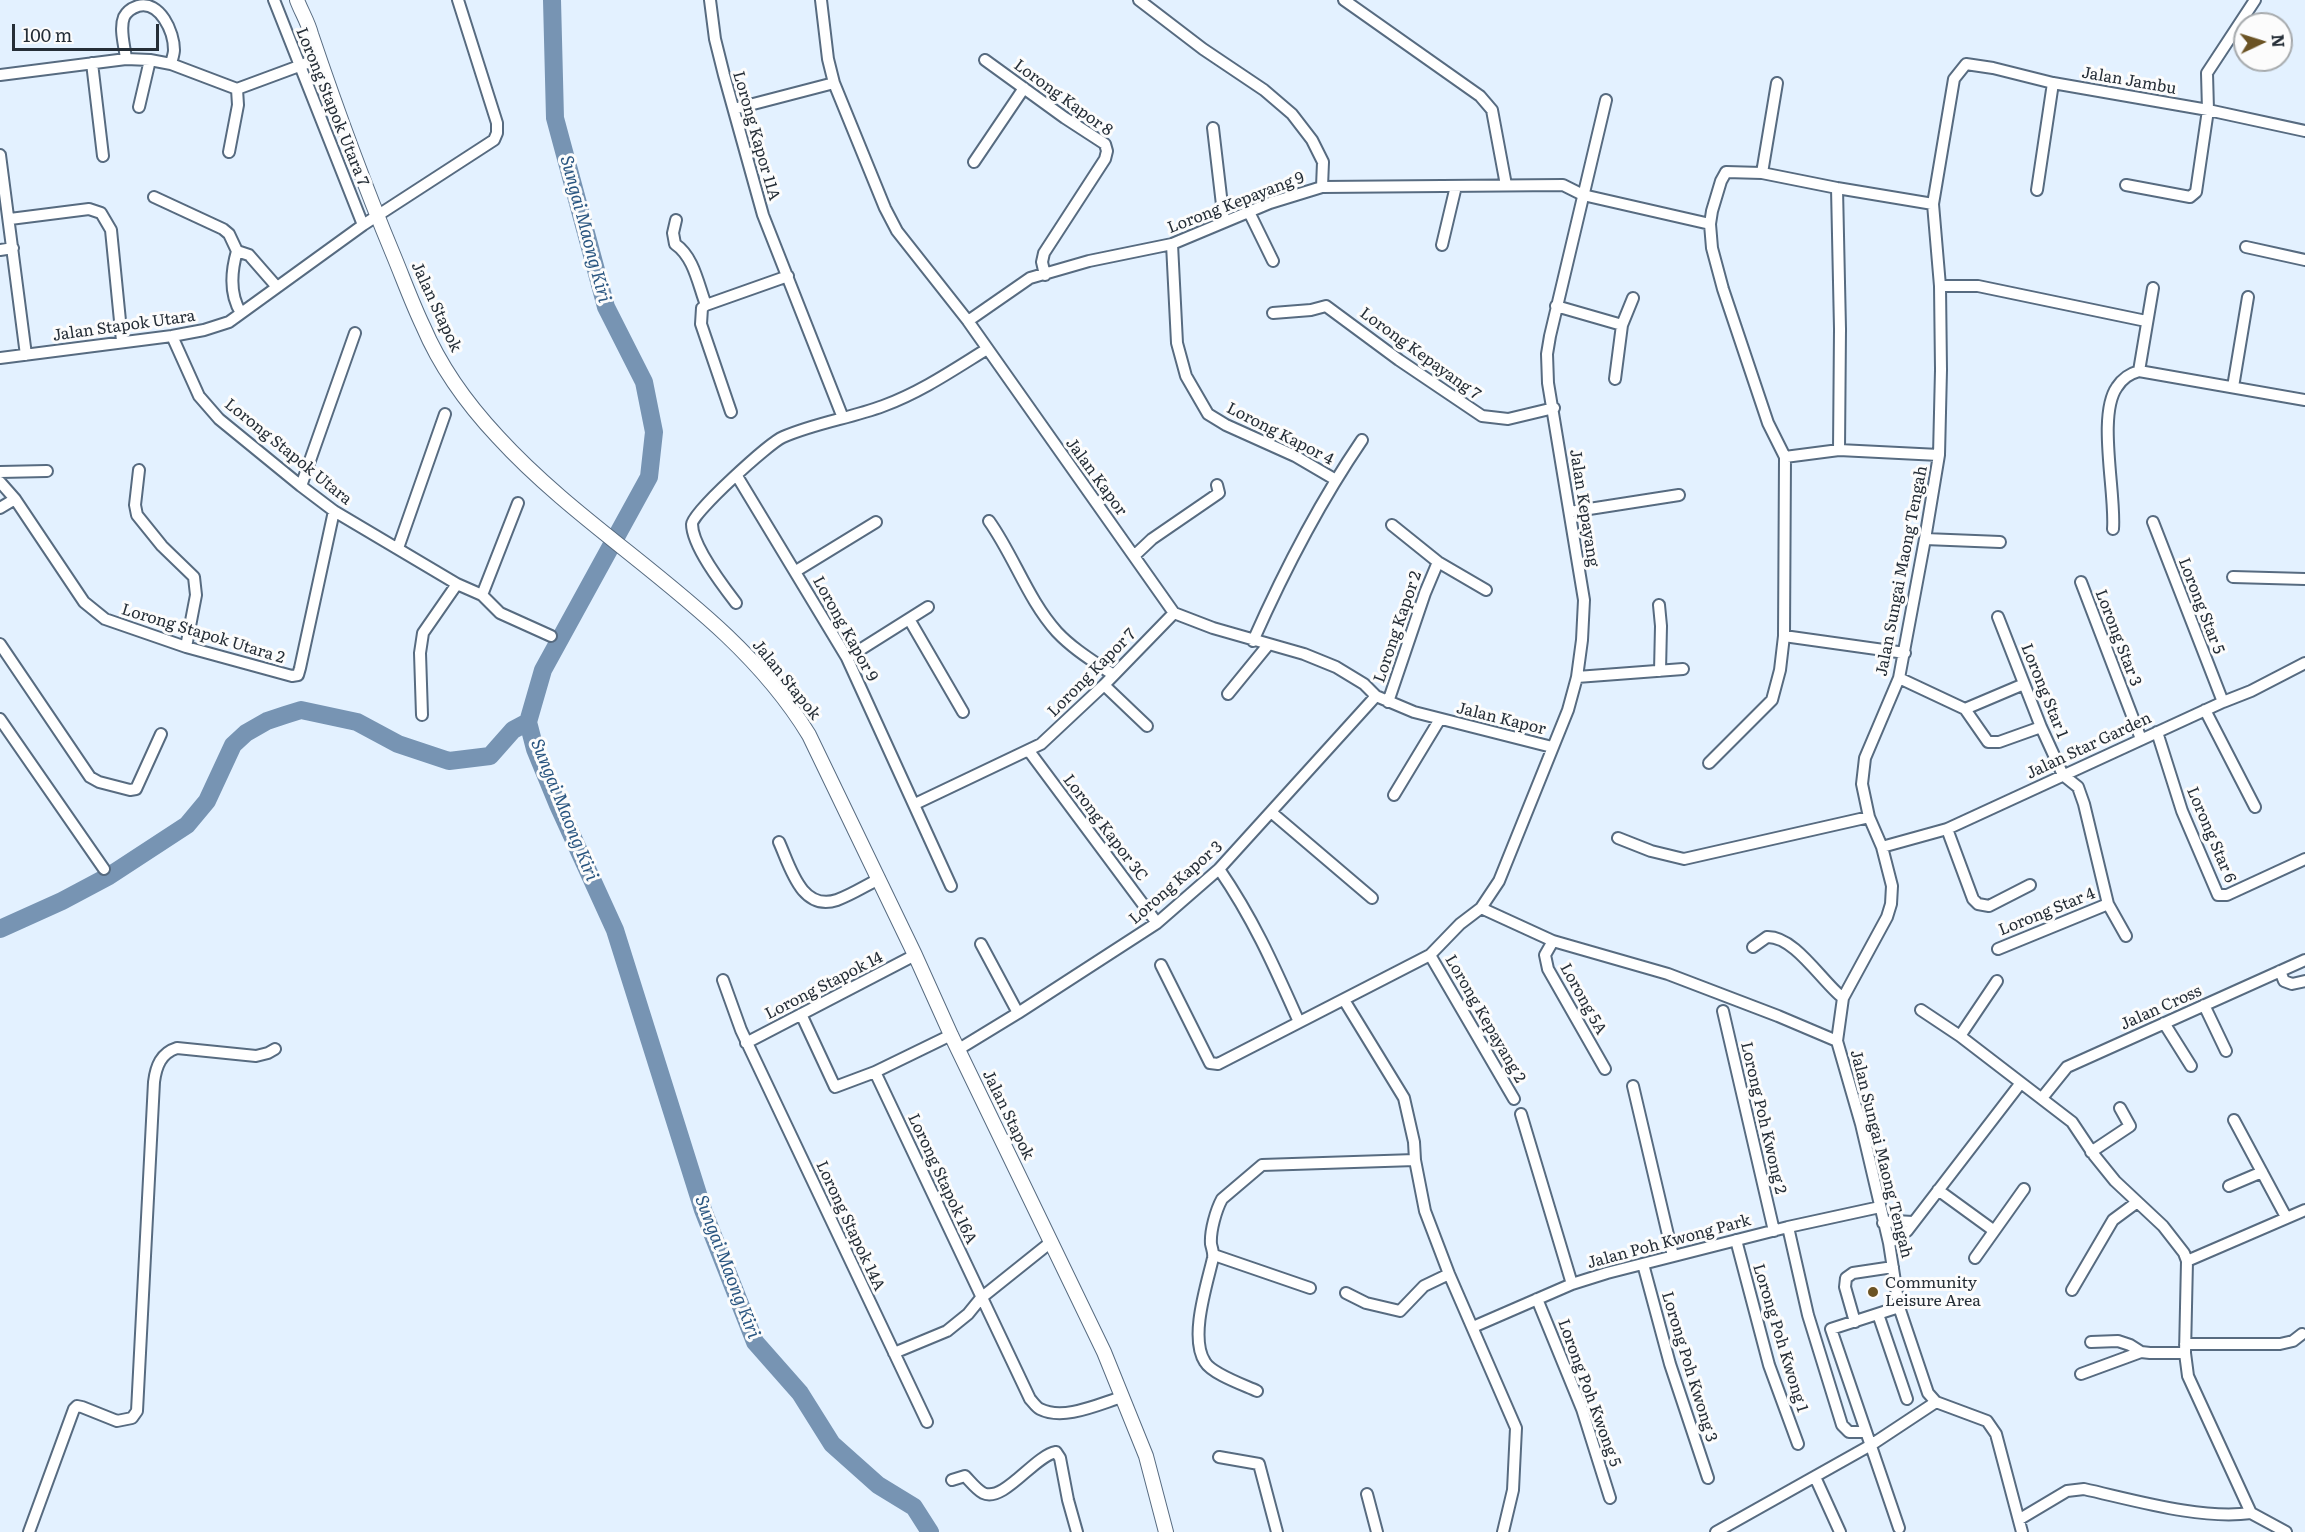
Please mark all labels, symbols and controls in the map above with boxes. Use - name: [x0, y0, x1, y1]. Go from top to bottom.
- scale bar: [15, 12, 162, 50]
- north arrow: [2233, 12, 2293, 72]
- text: 100 m: [23, 21, 72, 48]
- street label: Lorong Stapok Utara 7: [291, 25, 373, 189]
- text: N: [2267, 33, 2291, 48]
- street label: Lorong Kapor 8: [1010, 56, 1116, 140]
- street label: Jalan Jambu: [2080, 63, 2178, 99]
- street label: Lorong Kapor 11A: [728, 69, 784, 203]
- water label: Sungai Maong Kiri: [555, 153, 615, 305]
- street label: Lorong Kepayang 9: [1165, 168, 1307, 238]
- street label: Jalan Stapok: [407, 259, 465, 355]
- street label: Lorong Kepayang 7: [1356, 304, 1484, 404]
- street label: Jalan Stapok Utara: [51, 306, 197, 346]
- street label: Lorong Stapok Utara: [221, 395, 355, 509]
- street label: Lorong Kapor 4: [1223, 399, 1337, 469]
- street label: Jalan Kapor: [1061, 434, 1131, 520]
- street label: Jalan Kepayang: [1565, 448, 1603, 568]
- street label: Jalan Sungai Maong Tengah: [1872, 464, 1932, 678]
- street label: Lorong Star 5: [2174, 555, 2228, 657]
- street label: Lorong Kapor 2: [1370, 569, 1426, 685]
- street label: Lorong Kapor 9: [808, 573, 882, 685]
- street label: Lorong Star 3: [2091, 587, 2145, 689]
- street label: Lorong Stapok Utara 2: [119, 600, 287, 668]
- street label: Lorong Kapor 7: [1044, 625, 1140, 721]
- street label: Jalan Stapok: [748, 636, 824, 724]
- street label: Lorong Star 1: [2016, 641, 2072, 741]
- street label: Jalan Kapor: [1454, 699, 1548, 739]
- street label: Jalan Star Garden: [2023, 709, 2155, 783]
- water label: Sungai Maong Kiri: [526, 736, 602, 884]
- street label: Lorong Kapor 3C: [1059, 771, 1151, 885]
- street label: Lorong Star 6: [2182, 784, 2240, 886]
- street label: Lorong Kapor 3: [1125, 837, 1227, 929]
- street label: Lorong Star 4: [1996, 884, 2098, 940]
- street label: Lorong Stapok 14: [762, 948, 886, 1024]
- street label: Lorong Kepayang 2: [1441, 952, 1529, 1086]
- street label: Lorong 5A: [1556, 960, 1610, 1038]
- street label: Jalan Cross: [2117, 982, 2205, 1034]
- street label: Lorong Poh Kwong 2: [1736, 1040, 1790, 1196]
- street label: Jalan Sungai Maong Tengah: [1846, 1048, 1916, 1260]
- street label: Jalan Stapok: [978, 1067, 1038, 1163]
- street label: Lorong Stapok 16A: [903, 1111, 981, 1247]
- street label: Lorong Stapok 14A: [811, 1158, 889, 1294]
- water label: Sungai Maong Kiri: [690, 1193, 764, 1341]
- street label: Jalan Poh Kwong Park: [1585, 1211, 1753, 1273]
- street label: Lorong Poh Kwong 1: [1748, 1261, 1812, 1415]
- place label: Community Leisure Area: [1885, 1273, 1981, 1311]
- marker: Community Leisure Area: [1866, 1285, 1880, 1299]
- street label: Lorong Poh Kwong 3: [1657, 1289, 1721, 1445]
- street label: Lorong Poh Kwong 5: [1553, 1316, 1625, 1470]

